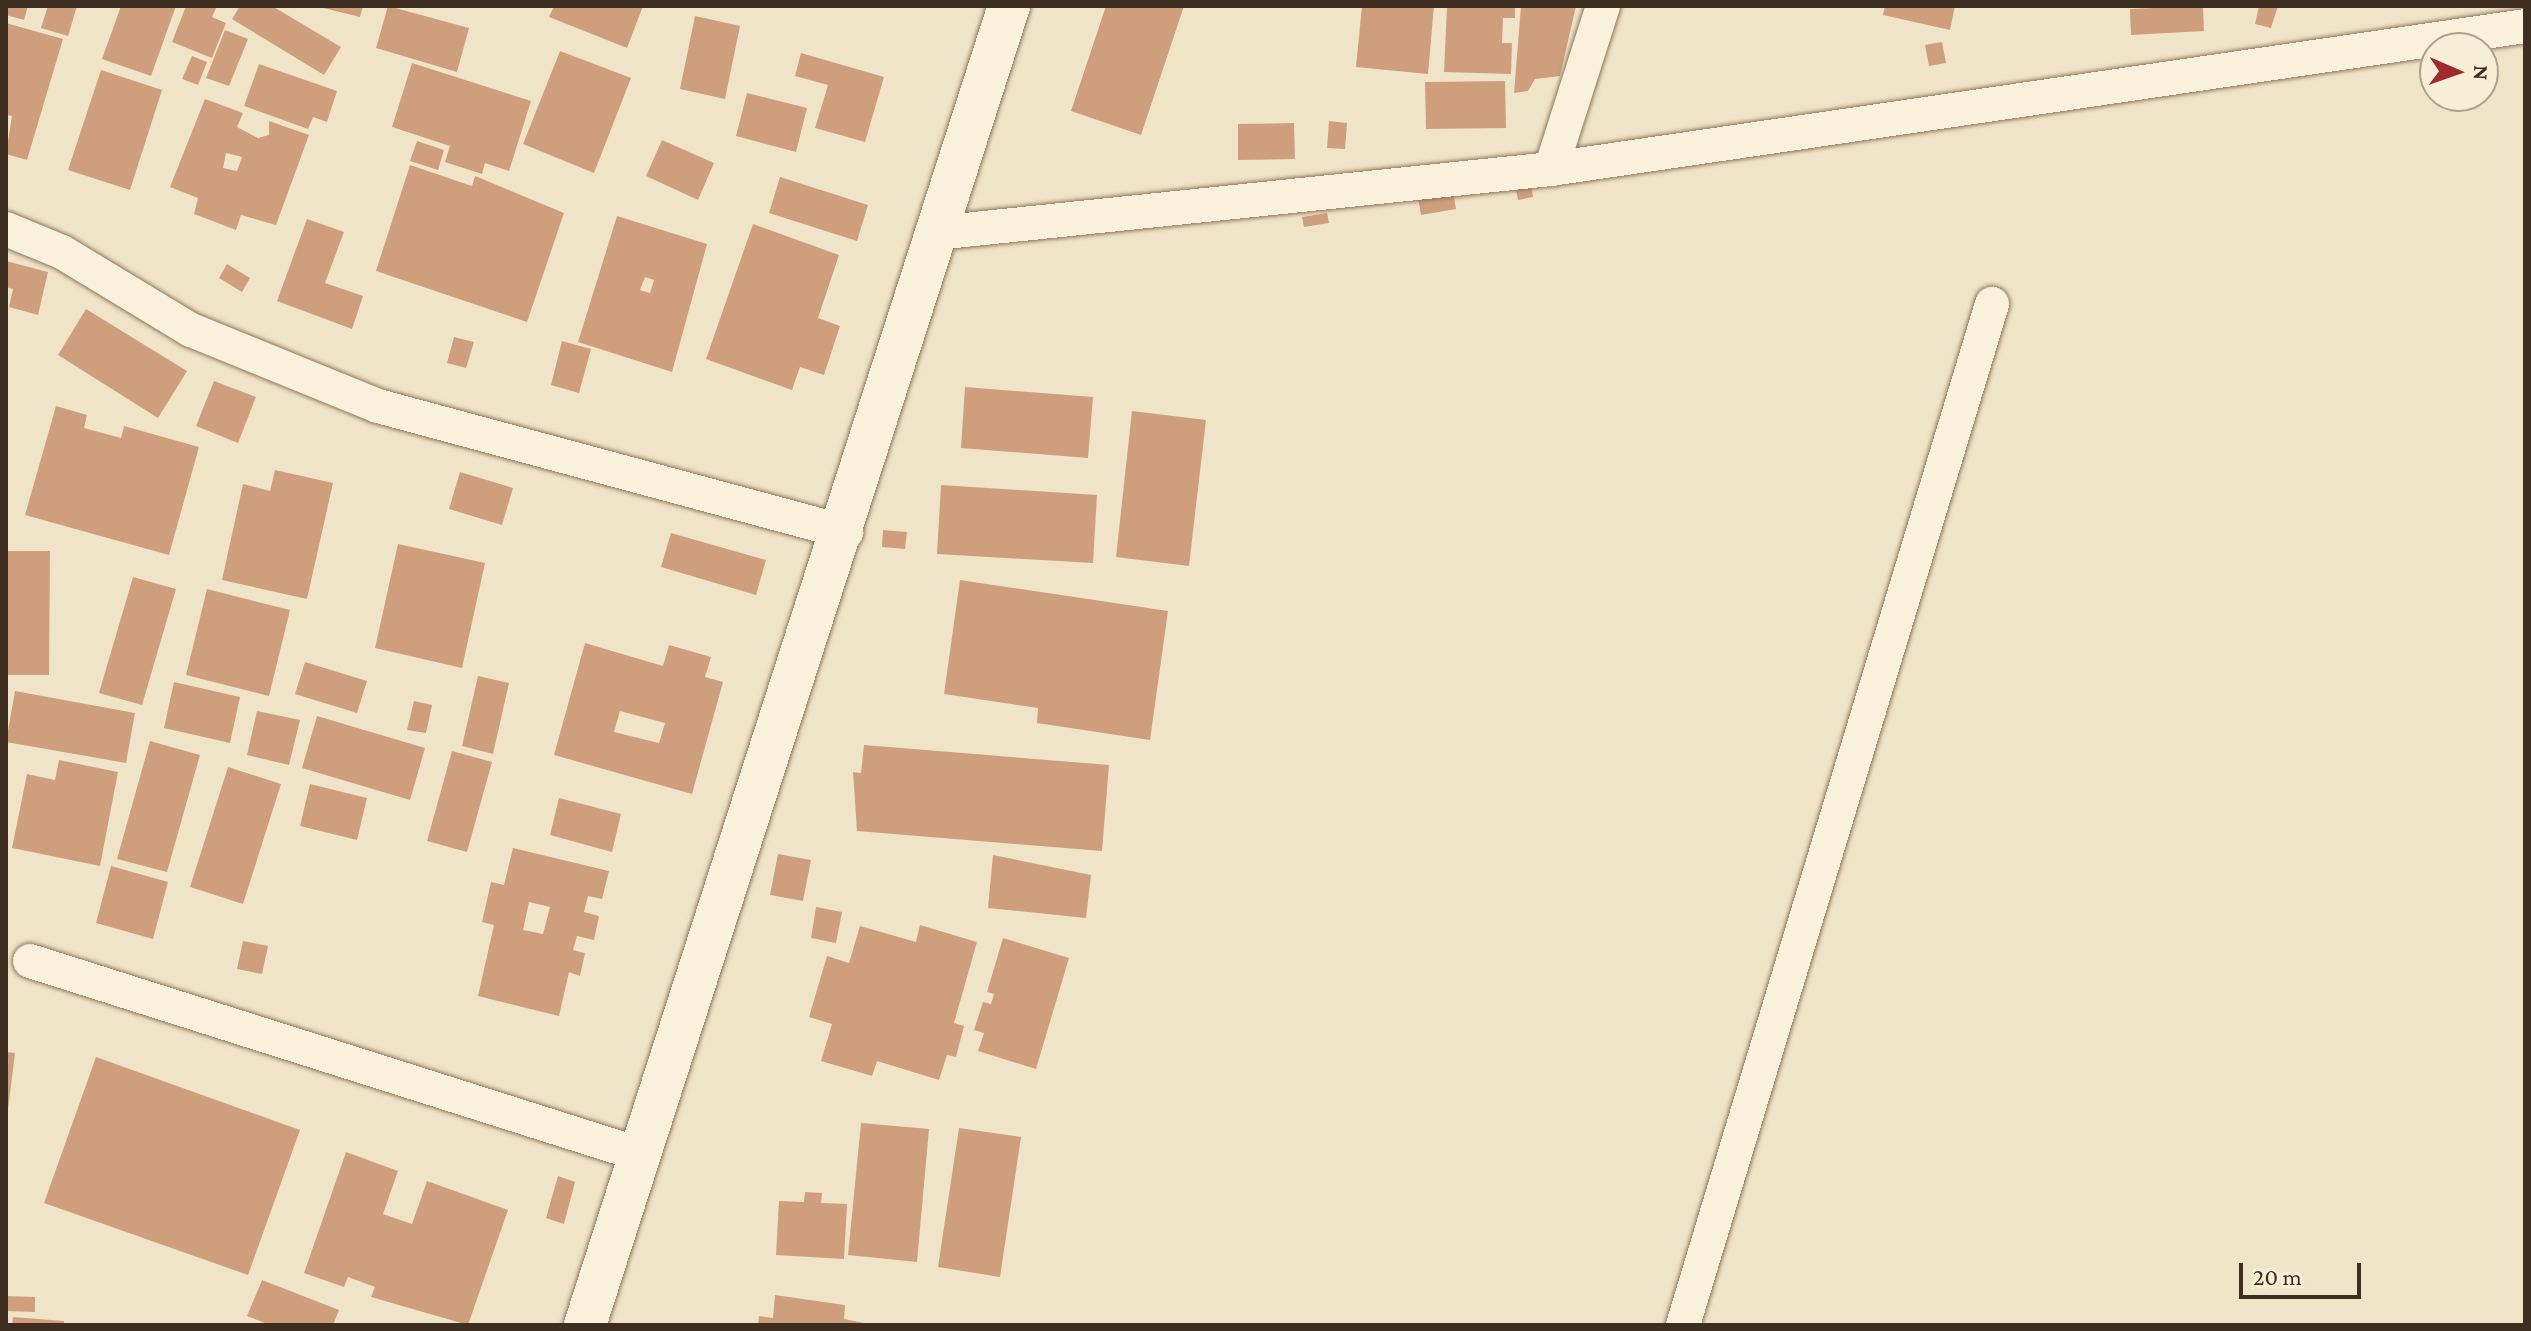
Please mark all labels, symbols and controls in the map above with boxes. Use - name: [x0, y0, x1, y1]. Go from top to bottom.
- north arrow: [2419, 32, 2499, 112]
- text: N: [2469, 65, 2494, 81]
- scale bar: [2243, 1247, 2365, 1297]
- text: 20 m: [2253, 1263, 2302, 1290]

